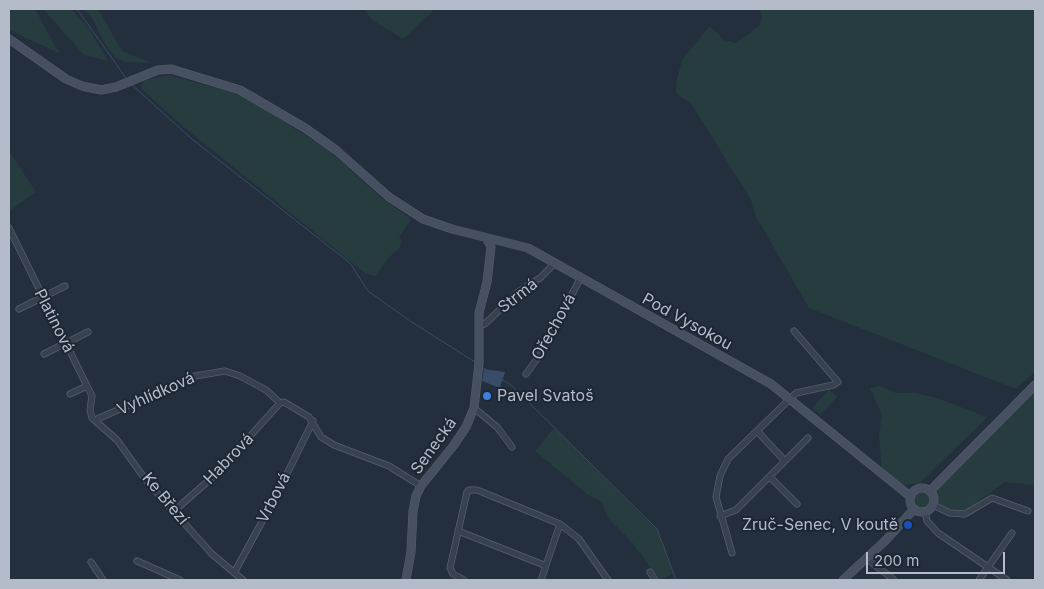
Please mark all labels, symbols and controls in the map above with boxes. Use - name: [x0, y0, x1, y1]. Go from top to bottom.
- street label: Strmá: [494, 275, 542, 317]
- street label: Platinová: [30, 286, 78, 356]
- street label: Pod Vysokou: [639, 289, 735, 355]
- street label: Ořechová: [528, 290, 580, 364]
- street label: Vyhlídková: [114, 368, 198, 420]
- place label: Pavel Svatoš: [497, 386, 594, 406]
- marker: Pavel Svatoš: [481, 390, 493, 402]
- street label: Senecká: [407, 414, 461, 478]
- street label: Habrová: [200, 429, 258, 489]
- street label: Ke Březí: [138, 469, 192, 529]
- street label: Vrbová: [253, 469, 295, 527]
- place label: Zruč-Senec, V koutě: [742, 515, 898, 535]
- marker: Zruč-Senec, V koutě: [902, 519, 914, 531]
- scale bar: [869, 542, 1008, 574]
- text: 200 m: [874, 551, 919, 570]

